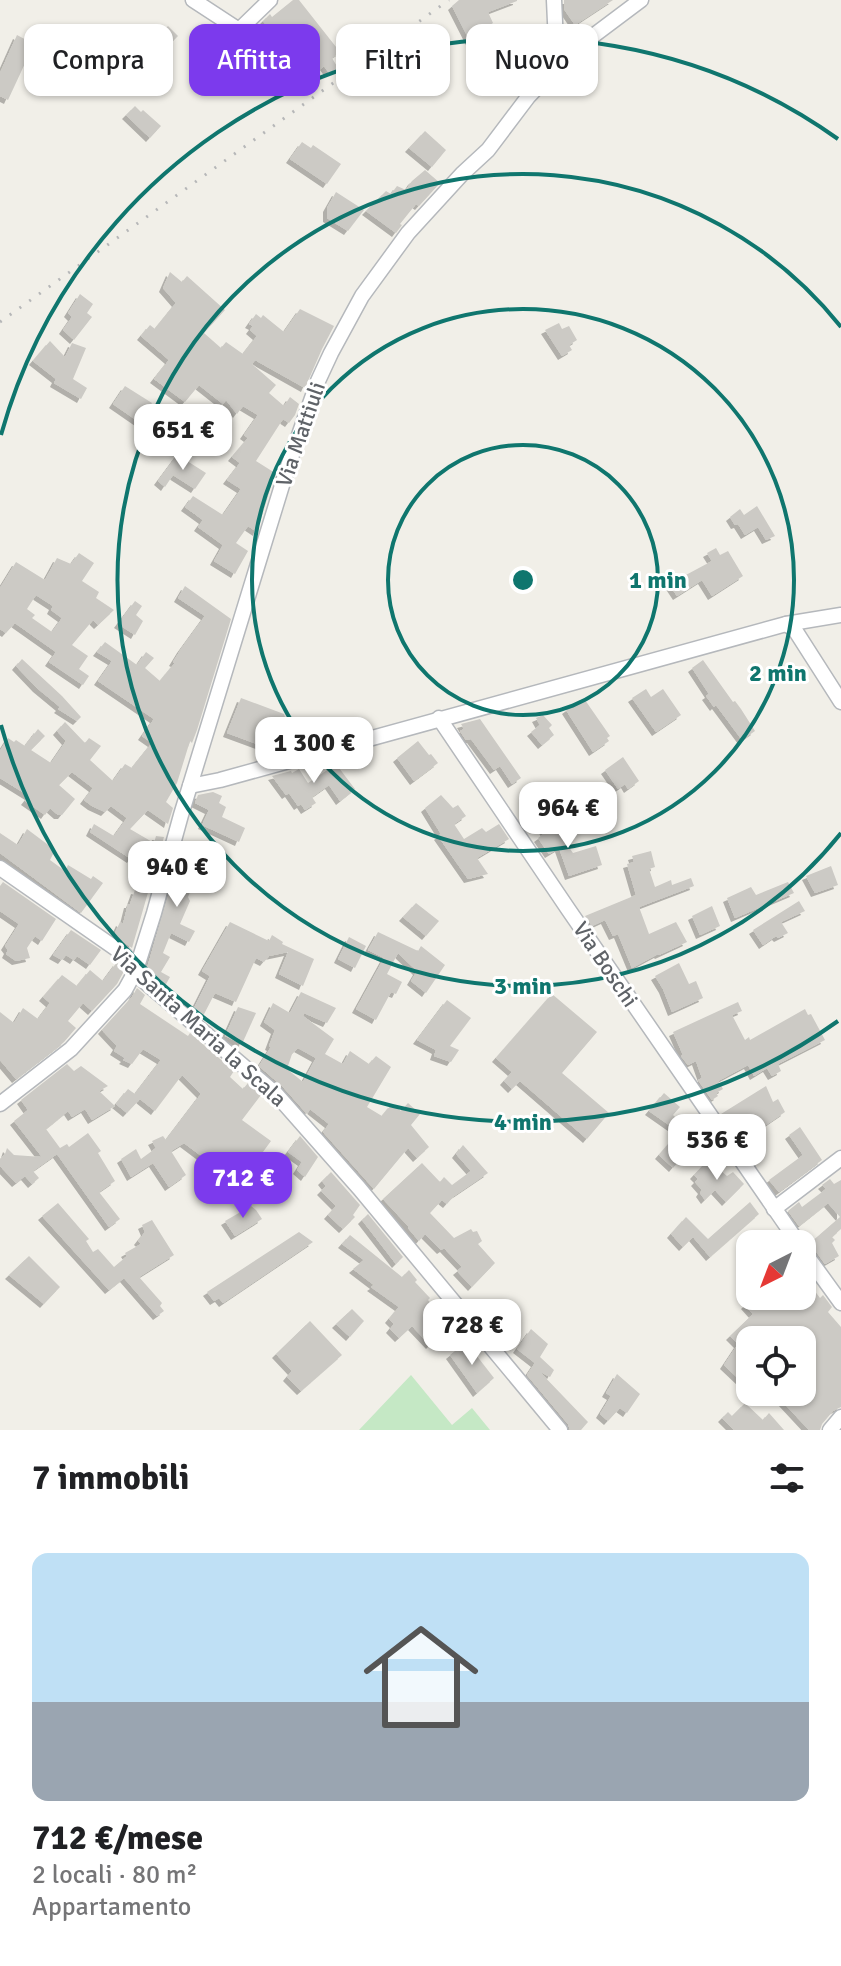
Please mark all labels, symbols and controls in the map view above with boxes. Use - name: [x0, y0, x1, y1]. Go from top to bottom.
- chip: Compra: [24, 24, 173, 96]
- chip: Affitta: [189, 24, 320, 96]
- chip: Filtri: [336, 24, 450, 96]
- chip: Nuovo: [466, 24, 598, 96]
- street label: Via Mattiuli: [270, 378, 331, 490]
- pin: 651 €: [127, 404, 239, 472]
- text: 651 €: [152, 414, 214, 446]
- text: 1 min: [629, 565, 687, 595]
- centre of rings: [509, 566, 537, 594]
- text: 2 min: [749, 658, 807, 688]
- pin: 1 300 €: [240, 717, 388, 785]
- text: 1 300 €: [273, 727, 355, 759]
- pin: 964 €: [512, 782, 624, 850]
- text: 964 €: [537, 792, 599, 824]
- pin: 940 €: [121, 841, 233, 909]
- text: 940 €: [146, 851, 208, 883]
- street label: Via Boschi: [567, 916, 644, 1012]
- street label: Via Santa Maria la Scala: [105, 940, 292, 1112]
- text: 3 min: [494, 971, 552, 1001]
- text: 4 min: [494, 1107, 552, 1137]
- pin: 536 €: [661, 1114, 773, 1182]
- text: 536 €: [686, 1124, 748, 1156]
- pin: 712 €: [187, 1152, 299, 1220]
- text: 712 €: [212, 1162, 274, 1194]
- north arrow: [736, 1230, 816, 1310]
- map controls: [736, 1230, 816, 1406]
- pin: 728 €: [416, 1299, 528, 1367]
- text: 728 €: [441, 1309, 503, 1341]
- button: locate: [736, 1326, 816, 1406]
- icon: filters: [765, 1456, 809, 1500]
- text: 7 immobili: [32, 1457, 189, 1499]
- icon: home: [349, 1605, 493, 1749]
- text: 712 €/mese: [32, 1817, 203, 1859]
- text: 2 locali · 80 m²: [32, 1859, 197, 1891]
- text: Appartamento: [32, 1891, 191, 1923]

